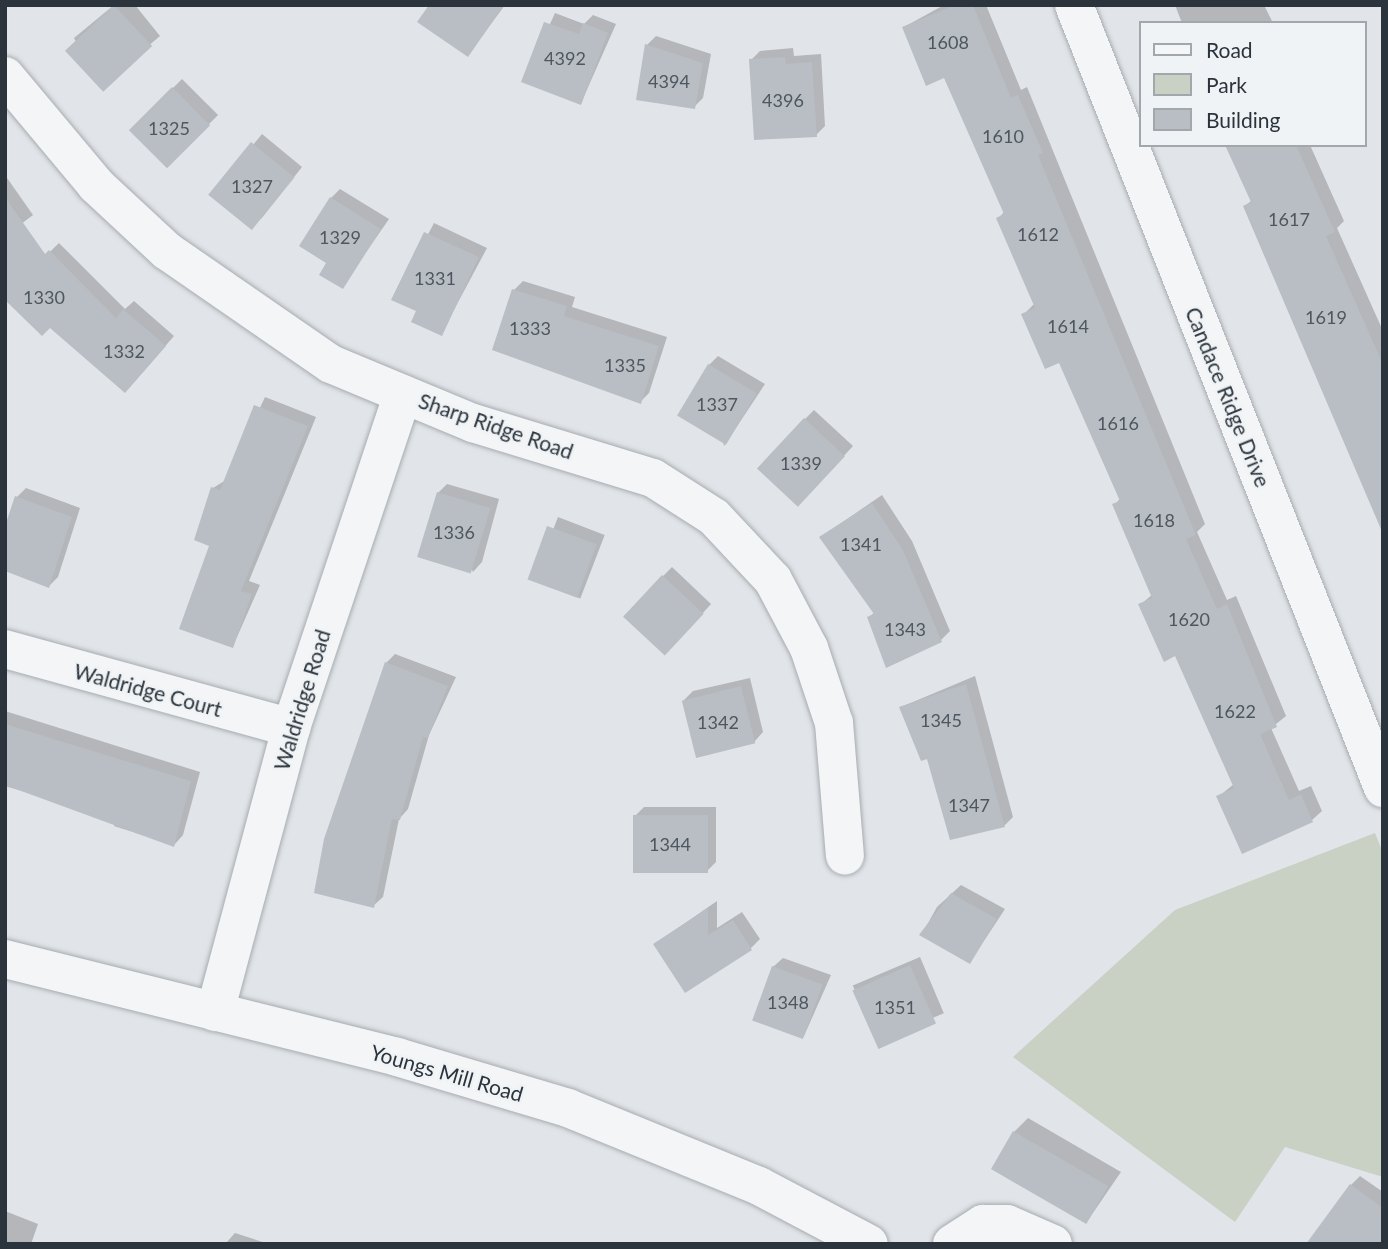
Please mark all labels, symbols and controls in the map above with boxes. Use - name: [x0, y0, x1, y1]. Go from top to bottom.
- legend: [1140, 21, 1367, 147]
- house number: 1608: [927, 31, 969, 53]
- text: Road: [1206, 37, 1253, 62]
- house number: 4392: [544, 47, 586, 69]
- house number: 4394: [648, 70, 690, 92]
- text: Park: [1206, 72, 1247, 97]
- house number: 4396: [762, 89, 804, 111]
- text: Building: [1206, 107, 1281, 132]
- house number: 1325: [148, 117, 190, 139]
- house number: 1610: [982, 125, 1024, 147]
- house number: 1327: [231, 175, 273, 197]
- house number: 1617: [1268, 208, 1310, 230]
- house number: 1612: [1017, 223, 1059, 245]
- house number: 1329: [319, 226, 361, 248]
- house number: 1331: [414, 267, 456, 289]
- house number: 1330: [23, 286, 65, 308]
- street label: Candace Ridge Drive: [1180, 303, 1276, 491]
- house number: 1619: [1305, 306, 1347, 328]
- house number: 1614: [1047, 315, 1089, 337]
- house number: 1333: [509, 317, 551, 339]
- house number: 1332: [103, 340, 145, 362]
- house number: 1335: [604, 354, 646, 376]
- street label: Sharp Ridge Road: [415, 388, 577, 464]
- house number: 1337: [696, 393, 738, 415]
- house number: 1616: [1097, 412, 1139, 434]
- house number: 1339: [780, 452, 822, 474]
- house number: 1618: [1133, 509, 1175, 531]
- house number: 1336: [433, 521, 475, 543]
- house number: 1341: [840, 533, 882, 555]
- house number: 1620: [1168, 608, 1210, 630]
- house number: 1343: [884, 618, 926, 640]
- street label: Waldridge Road: [269, 627, 335, 773]
- street label: Waldridge Court: [71, 658, 225, 722]
- house number: 1622: [1214, 700, 1256, 722]
- house number: 1345: [920, 709, 962, 731]
- house number: 1342: [697, 711, 739, 733]
- house number: 1347: [948, 794, 990, 816]
- house number: 1344: [649, 833, 691, 855]
- house number: 1348: [767, 991, 809, 1013]
- house number: 1351: [874, 996, 916, 1018]
- street label: Youngs Mill Road: [368, 1039, 526, 1107]

